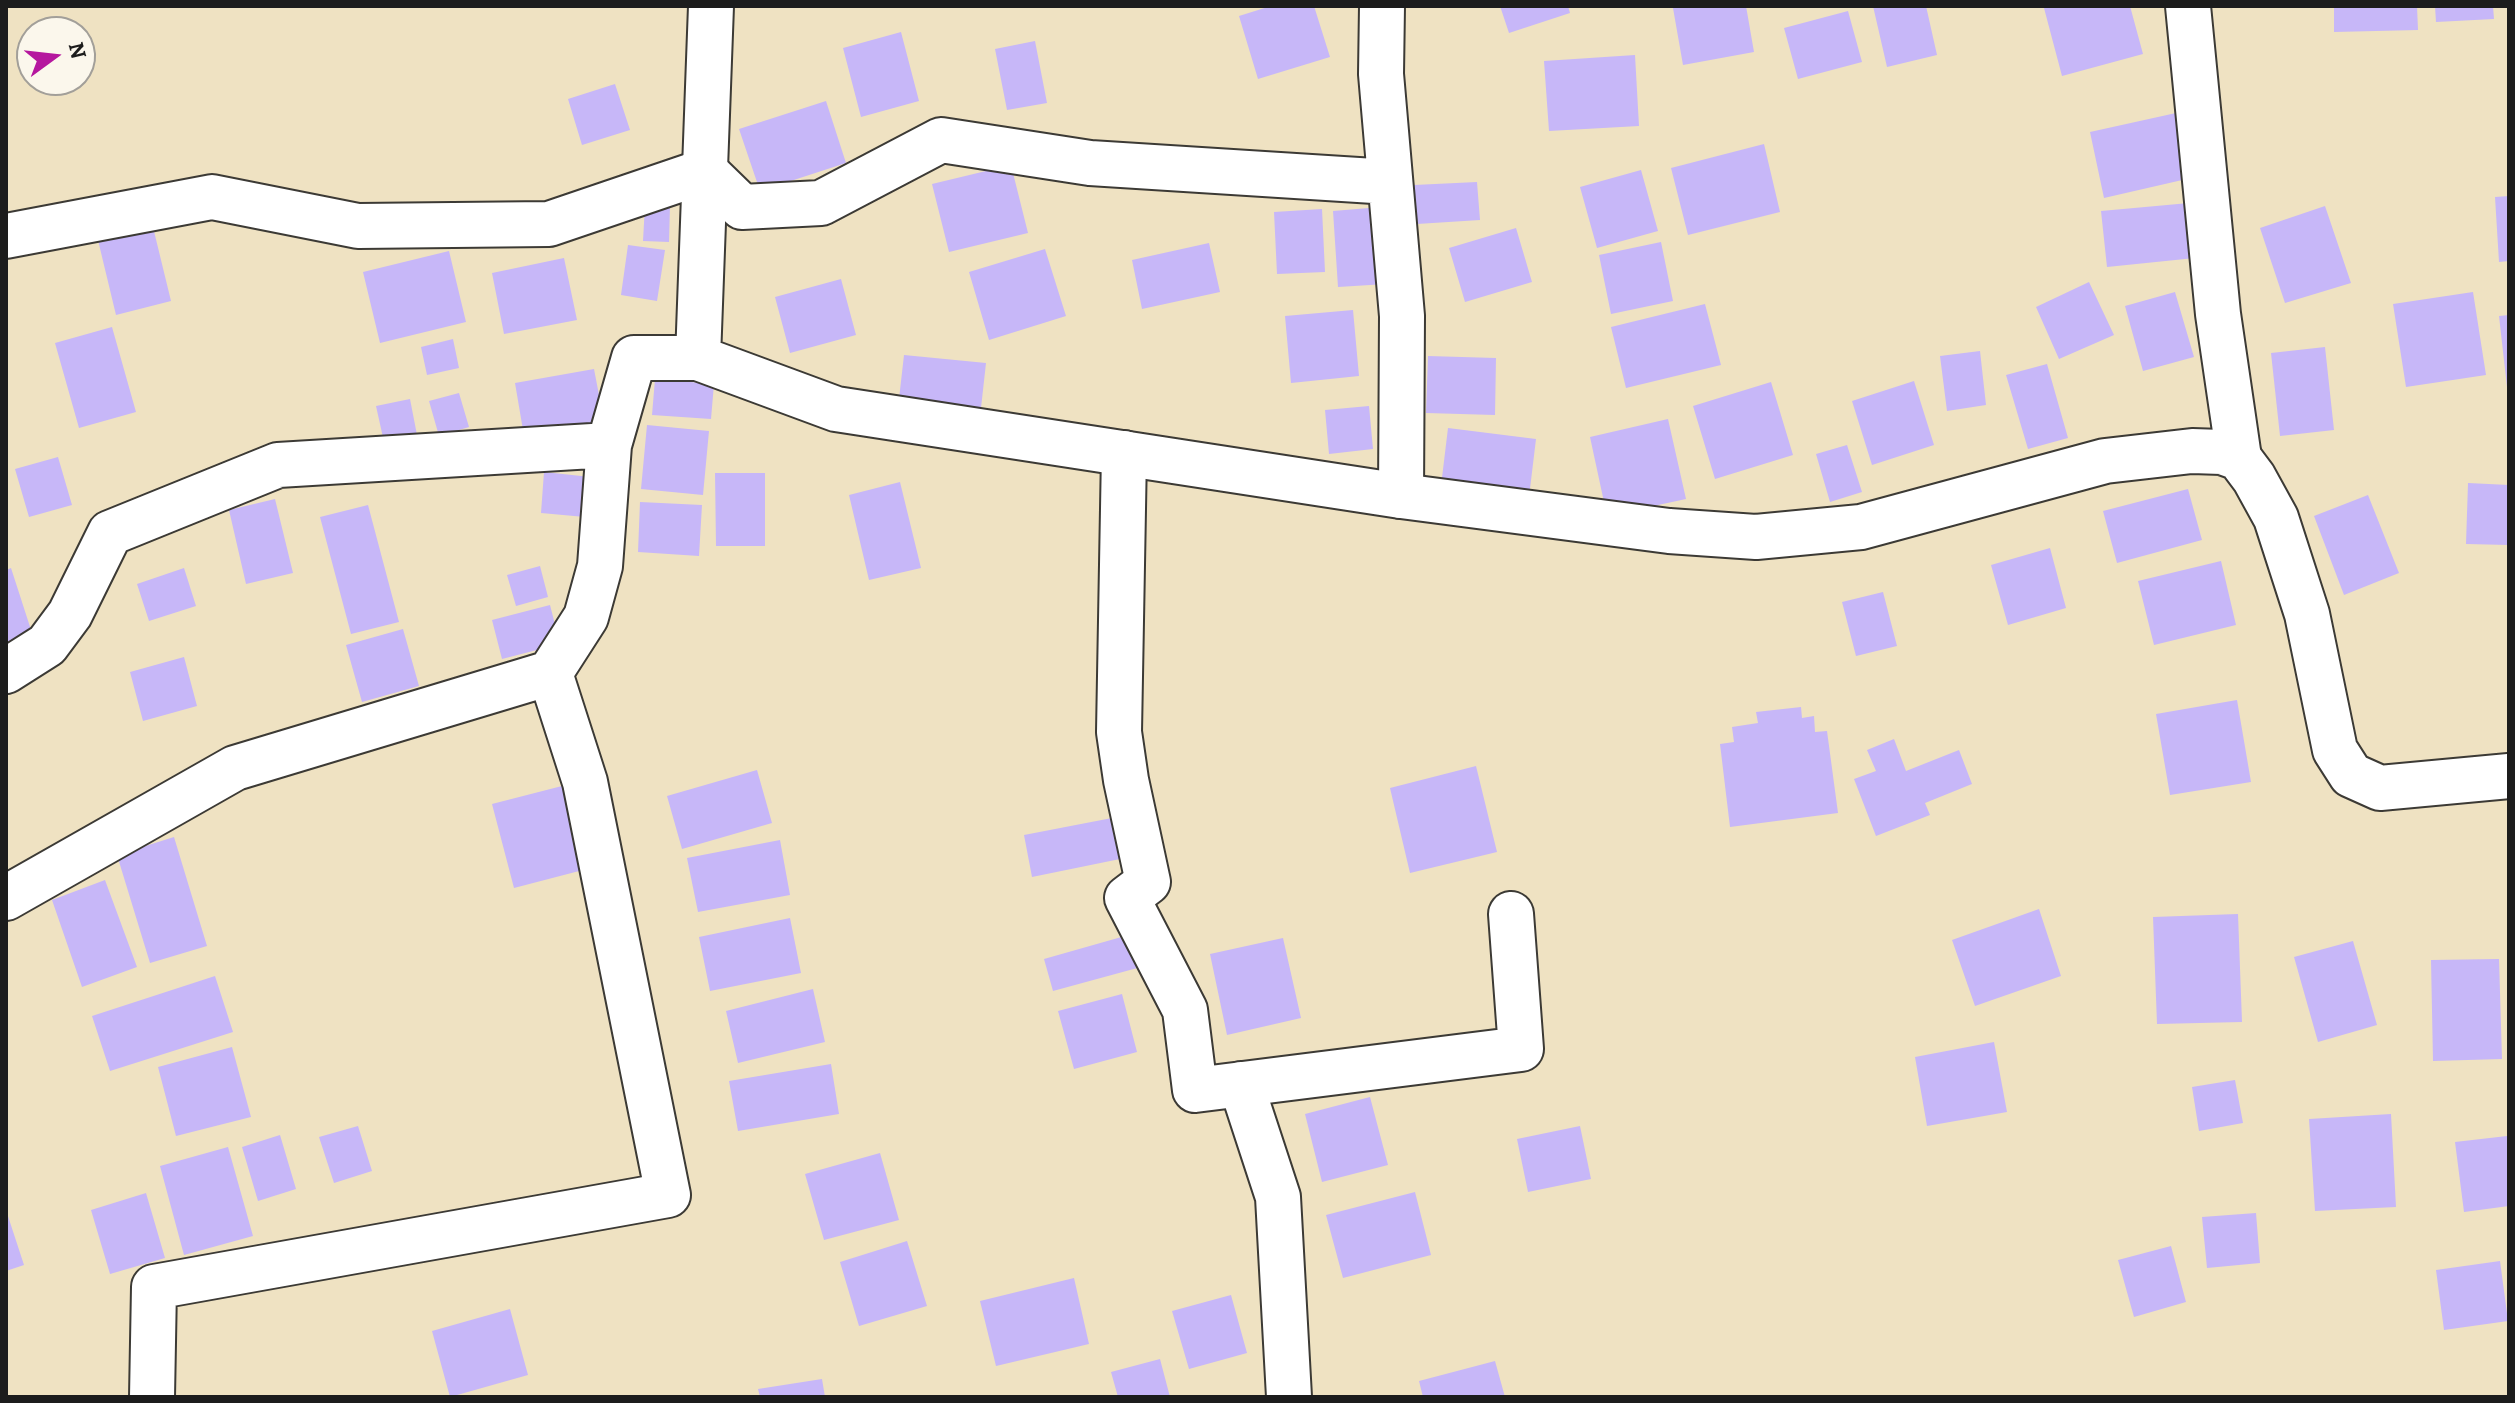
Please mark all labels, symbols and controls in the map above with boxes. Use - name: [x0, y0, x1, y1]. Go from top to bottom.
- north arrow: [16, 16, 96, 96]
- text: N: [61, 39, 94, 62]

